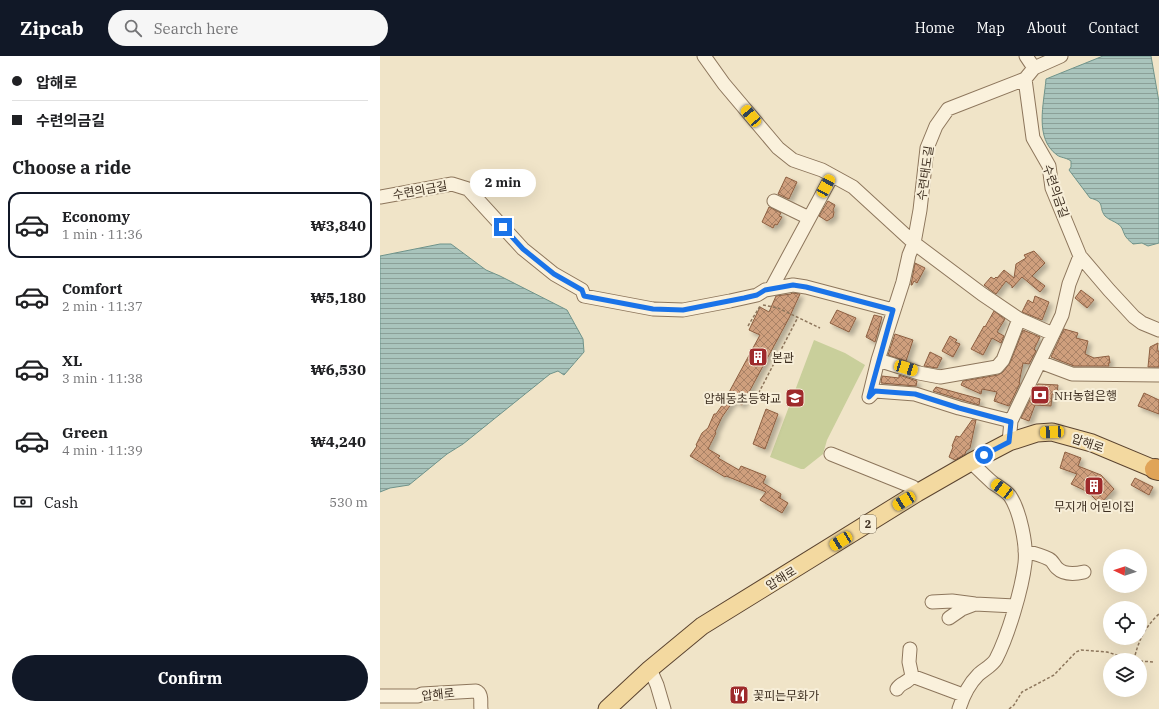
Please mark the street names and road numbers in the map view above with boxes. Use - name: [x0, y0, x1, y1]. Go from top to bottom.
- street label: 수련태도길: [914, 145, 936, 201]
- street label: 수련의금길: [1040, 162, 1072, 220]
- street label: 수련의금길: [392, 178, 448, 202]
- street label: 압해로: [1070, 431, 1106, 455]
- road number: 2: [860, 515, 876, 533]
- street label: 압해로: [763, 563, 799, 593]
- street label: 압해로: [421, 685, 455, 703]

